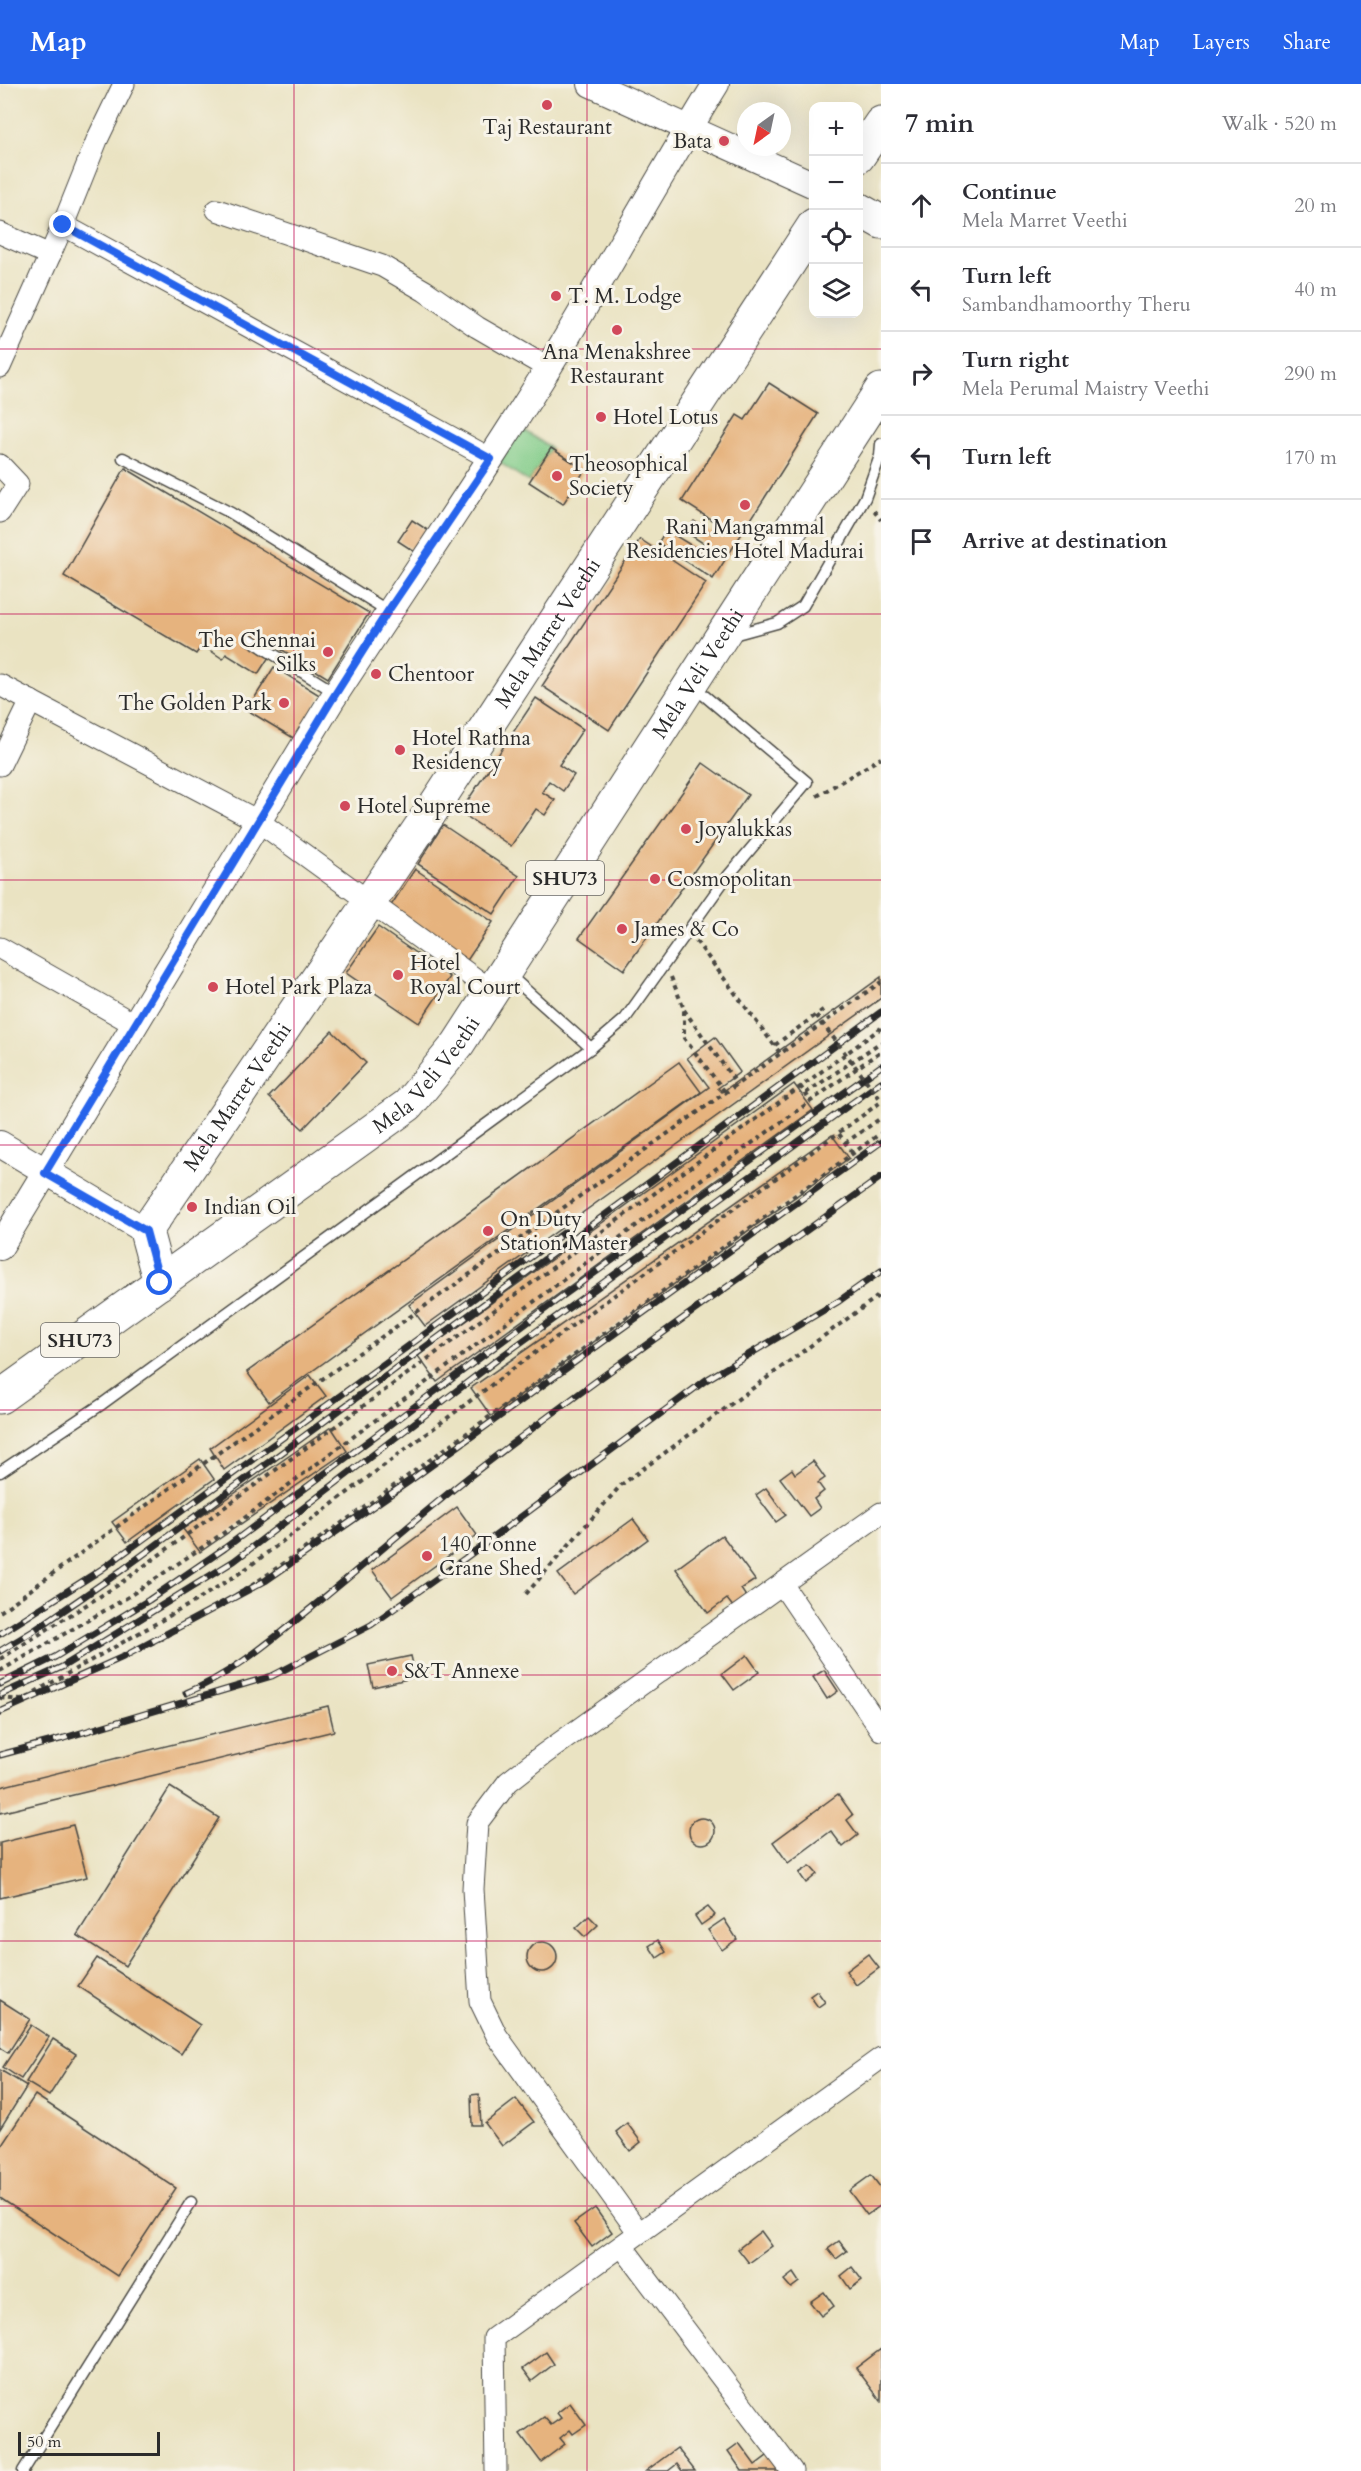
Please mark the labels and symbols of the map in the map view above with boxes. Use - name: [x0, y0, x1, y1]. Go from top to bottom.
- marker: Taj Restaurant: [540, 98, 554, 112]
- north arrow: [737, 102, 791, 156]
- place label: Taj Restaurant: [482, 113, 612, 142]
- place label: Bata: [673, 127, 712, 156]
- marker: Bata: [717, 134, 731, 148]
- route end: [49, 211, 75, 237]
- place label: T. M. Lodge: [568, 282, 682, 311]
- marker: T. M. Lodge: [549, 289, 563, 303]
- marker: Ana Menakshree Restaurant: [610, 323, 624, 337]
- place label: Ana Menakshree Restaurant: [543, 338, 691, 391]
- place label: Hotel Lotus: [613, 403, 718, 432]
- marker: Hotel Lotus: [594, 410, 608, 424]
- place label: Theosophical Society: [569, 450, 688, 503]
- marker: Theosophical Society: [550, 469, 564, 483]
- marker: Rani Mangammal Residencies Hotel Madurai: [738, 498, 752, 512]
- place label: Rani Mangammal Residencies Hotel Madurai: [626, 513, 864, 566]
- street label: Mela Marret Veethi: [488, 552, 607, 714]
- street label: Mela Veli Veethi: [645, 602, 751, 744]
- place label: The Chennai Silks: [198, 626, 316, 679]
- marker: The Chennai Silks: [321, 645, 335, 659]
- place label: Chentoor: [388, 660, 474, 689]
- marker: Chentoor: [369, 667, 383, 681]
- place label: The Golden Park: [118, 689, 273, 718]
- marker: The Golden Park: [277, 696, 291, 710]
- place label: Hotel Rathna Residency: [412, 724, 531, 777]
- marker: Hotel Rathna Residency: [393, 743, 407, 757]
- place label: Hotel Supreme: [357, 792, 491, 821]
- marker: Hotel Supreme: [338, 799, 352, 813]
- place label: Joyalukkas: [695, 815, 792, 844]
- marker: Joyalukkas: [679, 822, 693, 836]
- road number: SHU73: [526, 861, 604, 895]
- place label: Cosmopolitan: [667, 865, 792, 894]
- marker: Cosmopolitan: [648, 872, 662, 886]
- place label: James & Co: [631, 915, 739, 944]
- marker: James & Co: [615, 922, 629, 936]
- place label: Hotel Royal Court: [410, 949, 521, 1002]
- marker: Hotel Royal Court: [391, 968, 405, 982]
- place label: Hotel Park Plaza: [225, 973, 372, 1002]
- marker: Hotel Park Plaza: [206, 980, 220, 994]
- street label: Mela Veli Veethi: [366, 1011, 487, 1140]
- street label: Mela Marret Veethi: [176, 1017, 298, 1177]
- place label: Indian Oil: [204, 1193, 296, 1222]
- marker: Indian Oil: [185, 1200, 199, 1214]
- place label: On Duty Station Master: [500, 1205, 628, 1258]
- marker: On Duty Station Master: [481, 1224, 495, 1238]
- route start: [146, 1269, 172, 1295]
- road number: SHU73: [41, 1323, 119, 1357]
- place label: 140 Tonne Crane Shed: [439, 1530, 542, 1583]
- marker: 140 Tonne Crane Shed: [420, 1549, 434, 1563]
- place label: S&T Annexe: [404, 1657, 519, 1686]
- marker: S&T Annexe: [385, 1664, 399, 1678]
- scale bar: [18, 2429, 160, 2456]

